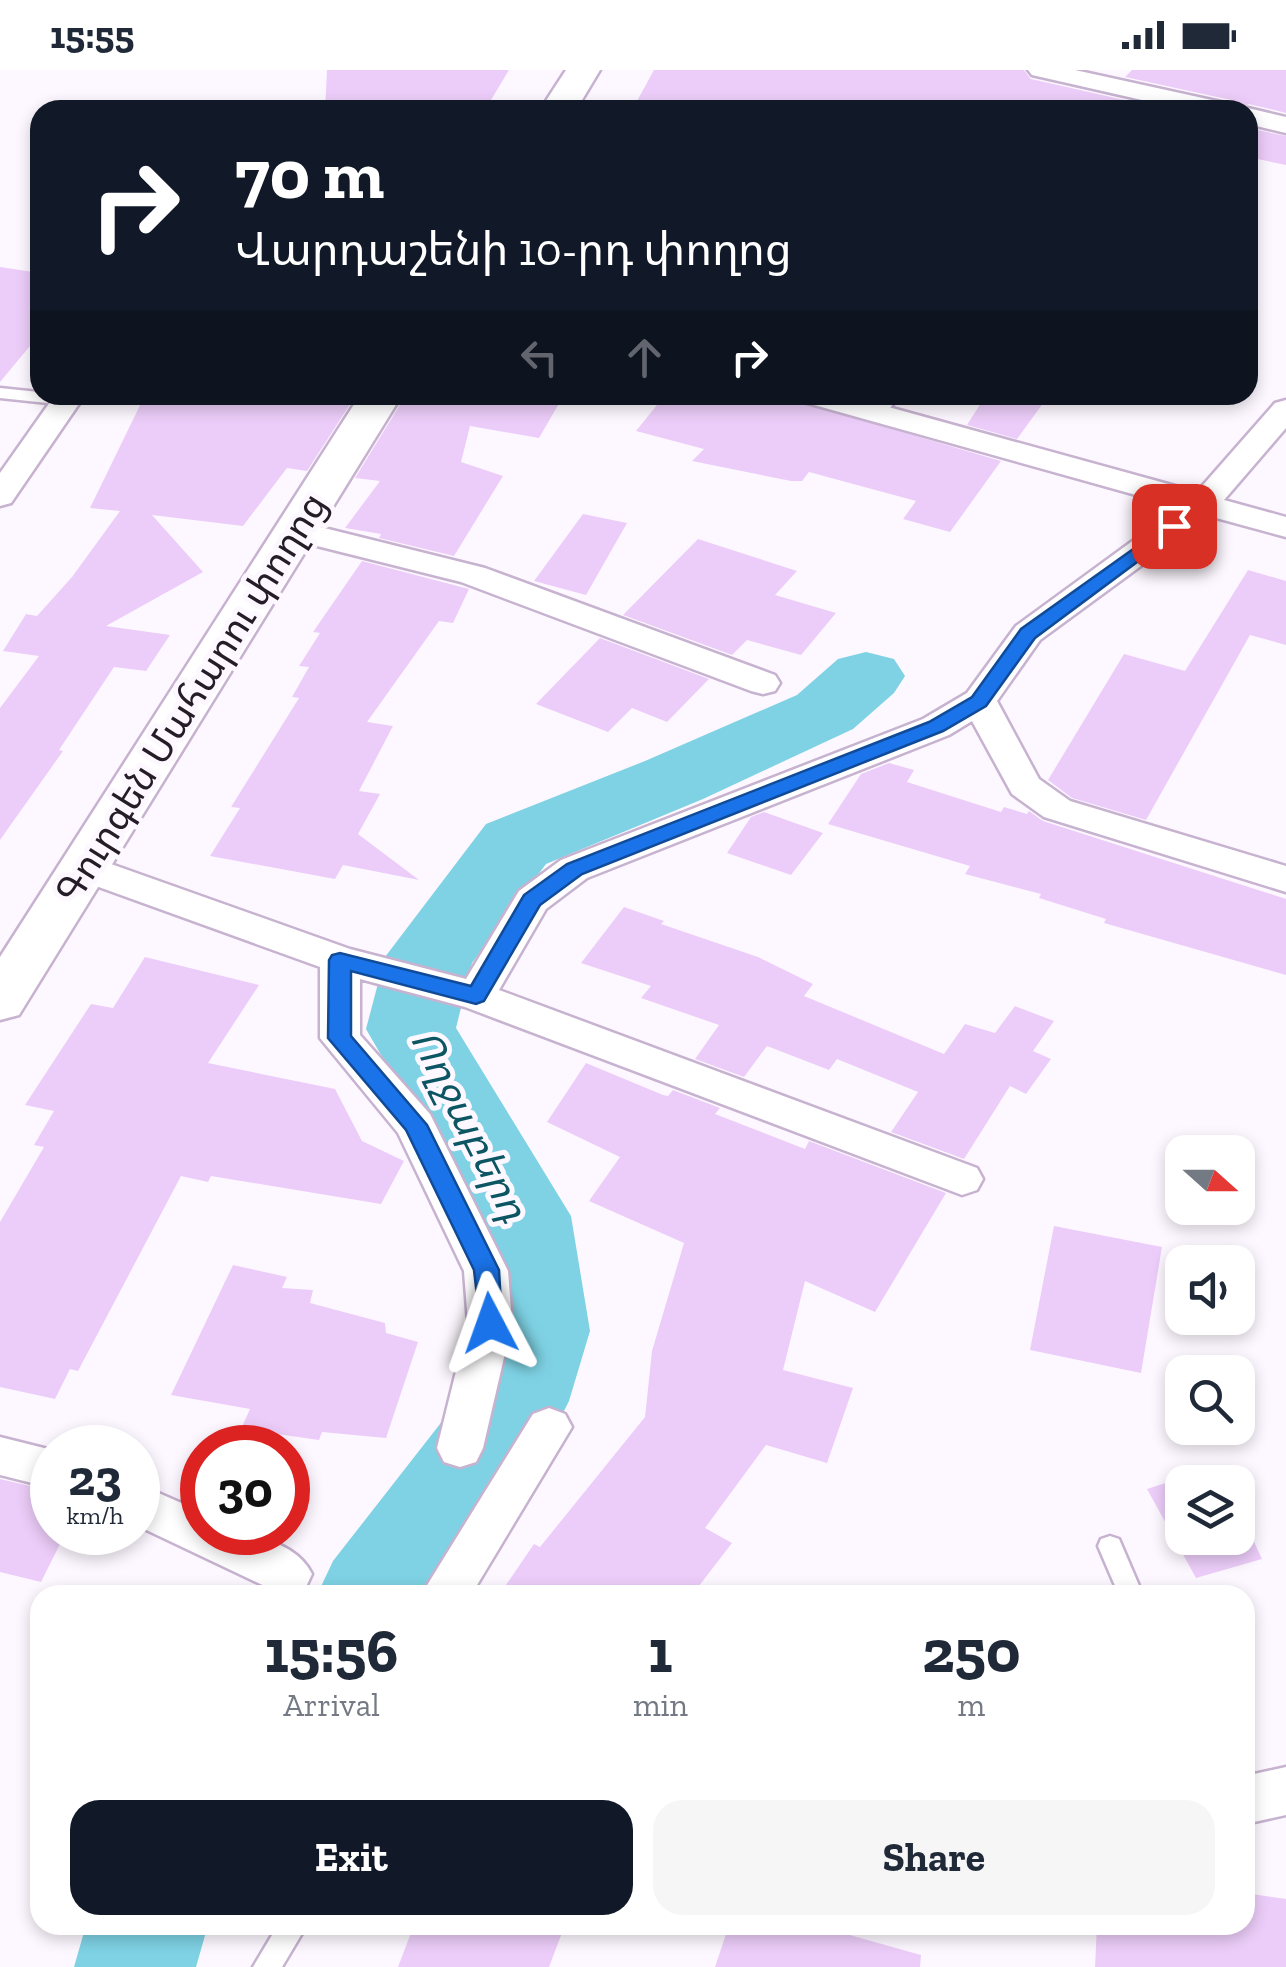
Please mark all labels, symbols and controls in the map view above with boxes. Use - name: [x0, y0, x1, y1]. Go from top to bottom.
- text: 15:55: [50, 12, 134, 58]
- text: 70 m: [235, 132, 384, 216]
- icon: right: [70, 140, 200, 270]
- text: Վարդաշենի 10-րդ փողոց: [235, 223, 792, 277]
- icon: left: [512, 330, 567, 385]
- icon: ahead: [617, 330, 672, 385]
- icon: right: [722, 330, 777, 385]
- street label: Գուրգեն Մահարու փողոց: [45, 484, 337, 912]
- pin: [1132, 484, 1217, 569]
- icon: arrive: [1147, 499, 1202, 554]
- water label: Ողջաբերդ: [401, 1021, 539, 1230]
- north arrow: [1165, 1135, 1255, 1225]
- map controls: [1165, 1135, 1255, 1555]
- button: sound: [1165, 1245, 1255, 1335]
- position arrow: [438, 1271, 542, 1375]
- button: search: [1165, 1355, 1255, 1445]
- speed limit sign: 30: [180, 1425, 310, 1555]
- text: 23: [68, 1448, 122, 1508]
- button: layers: [1165, 1465, 1255, 1555]
- text: km/h: [66, 1500, 124, 1530]
- text: 15:56: [265, 1615, 398, 1687]
- text: 1: [648, 1615, 673, 1687]
- text: 250: [922, 1615, 1020, 1687]
- text: Arrival: [283, 1686, 380, 1724]
- text: min: [633, 1686, 688, 1724]
- text: m: [958, 1686, 985, 1724]
- button: Exit: [70, 1800, 633, 1915]
- button: Share: [653, 1800, 1215, 1915]

